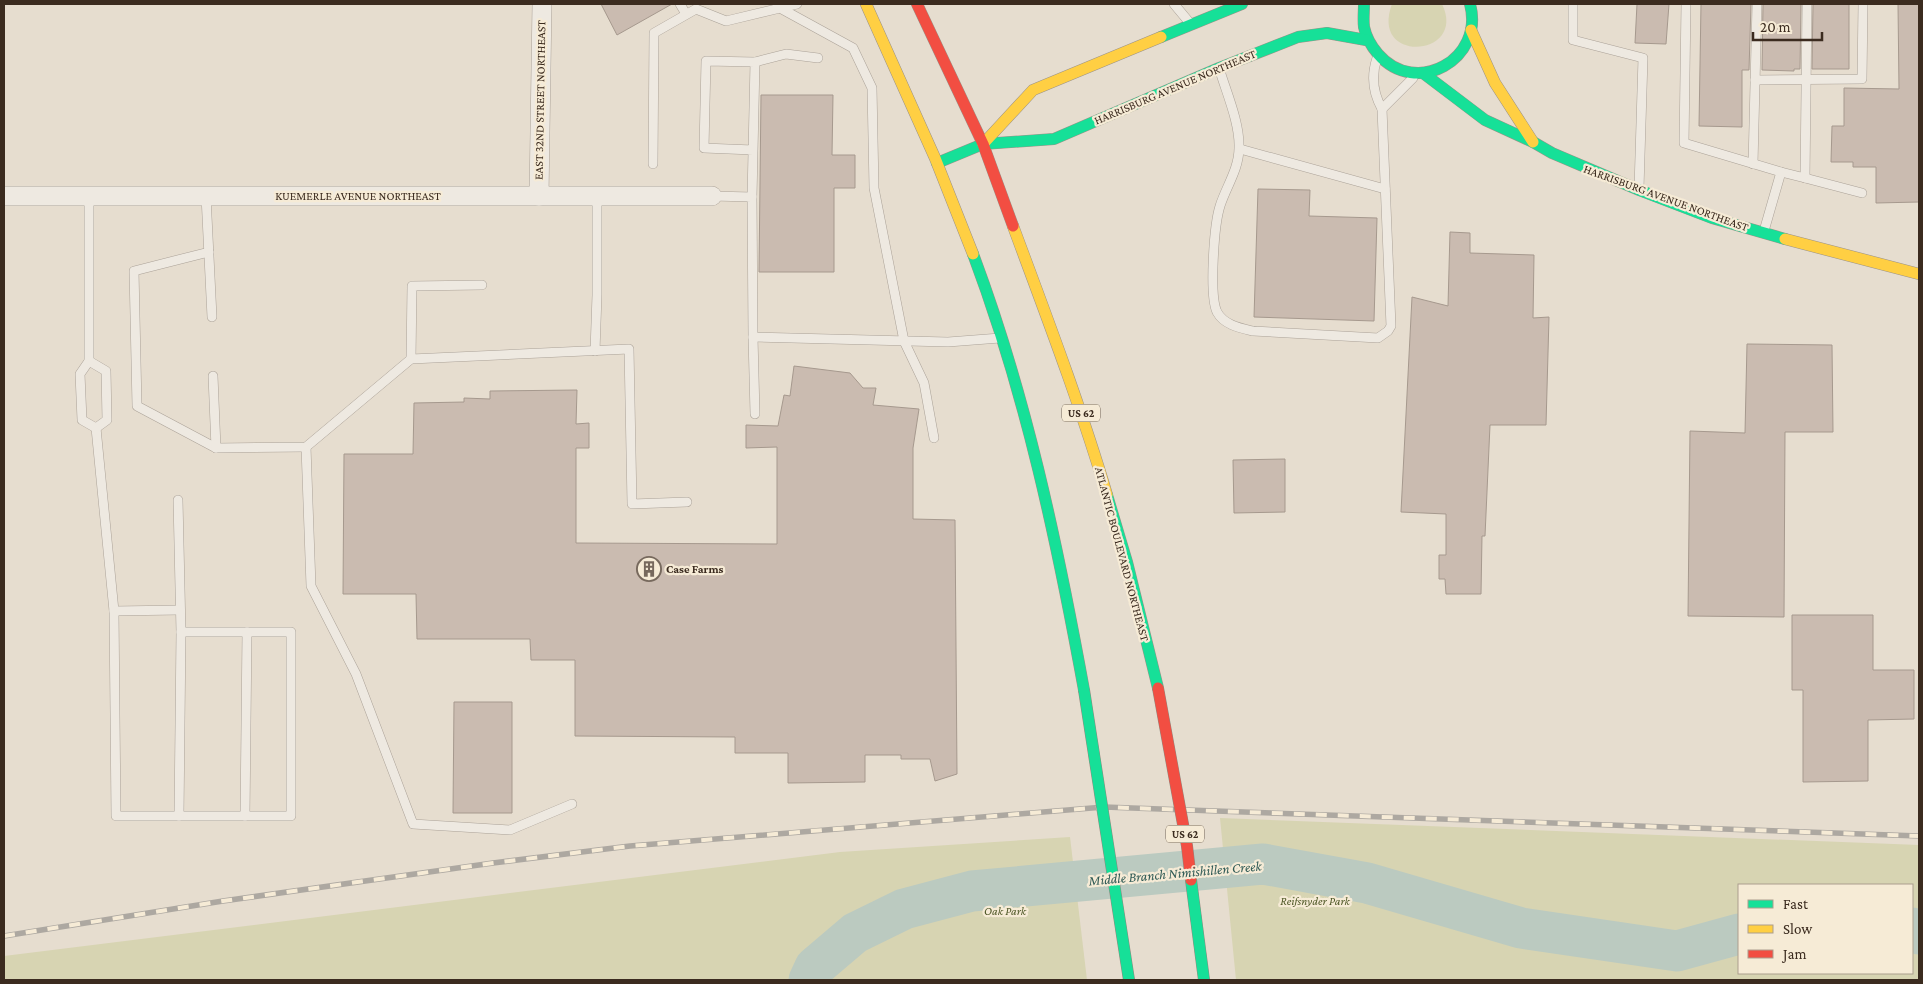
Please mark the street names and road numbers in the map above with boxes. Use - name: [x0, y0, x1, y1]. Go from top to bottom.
- street label: EAST 32ND STREET NORTHEAST: [532, 20, 548, 180]
- street label: HARRISBURG AVENUE NORTHEAST: [1092, 46, 1258, 128]
- street label: HARRISBURG AVENUE NORTHEAST: [1582, 162, 1751, 235]
- street label: KUEMERLE AVENUE NORTHEAST: [275, 189, 441, 203]
- road number: US 62: [1062, 404, 1100, 422]
- street label: ATLANTIC BOULEVARD NORTHEAST: [1092, 465, 1152, 643]
- road number: US 62: [1166, 826, 1204, 842]

